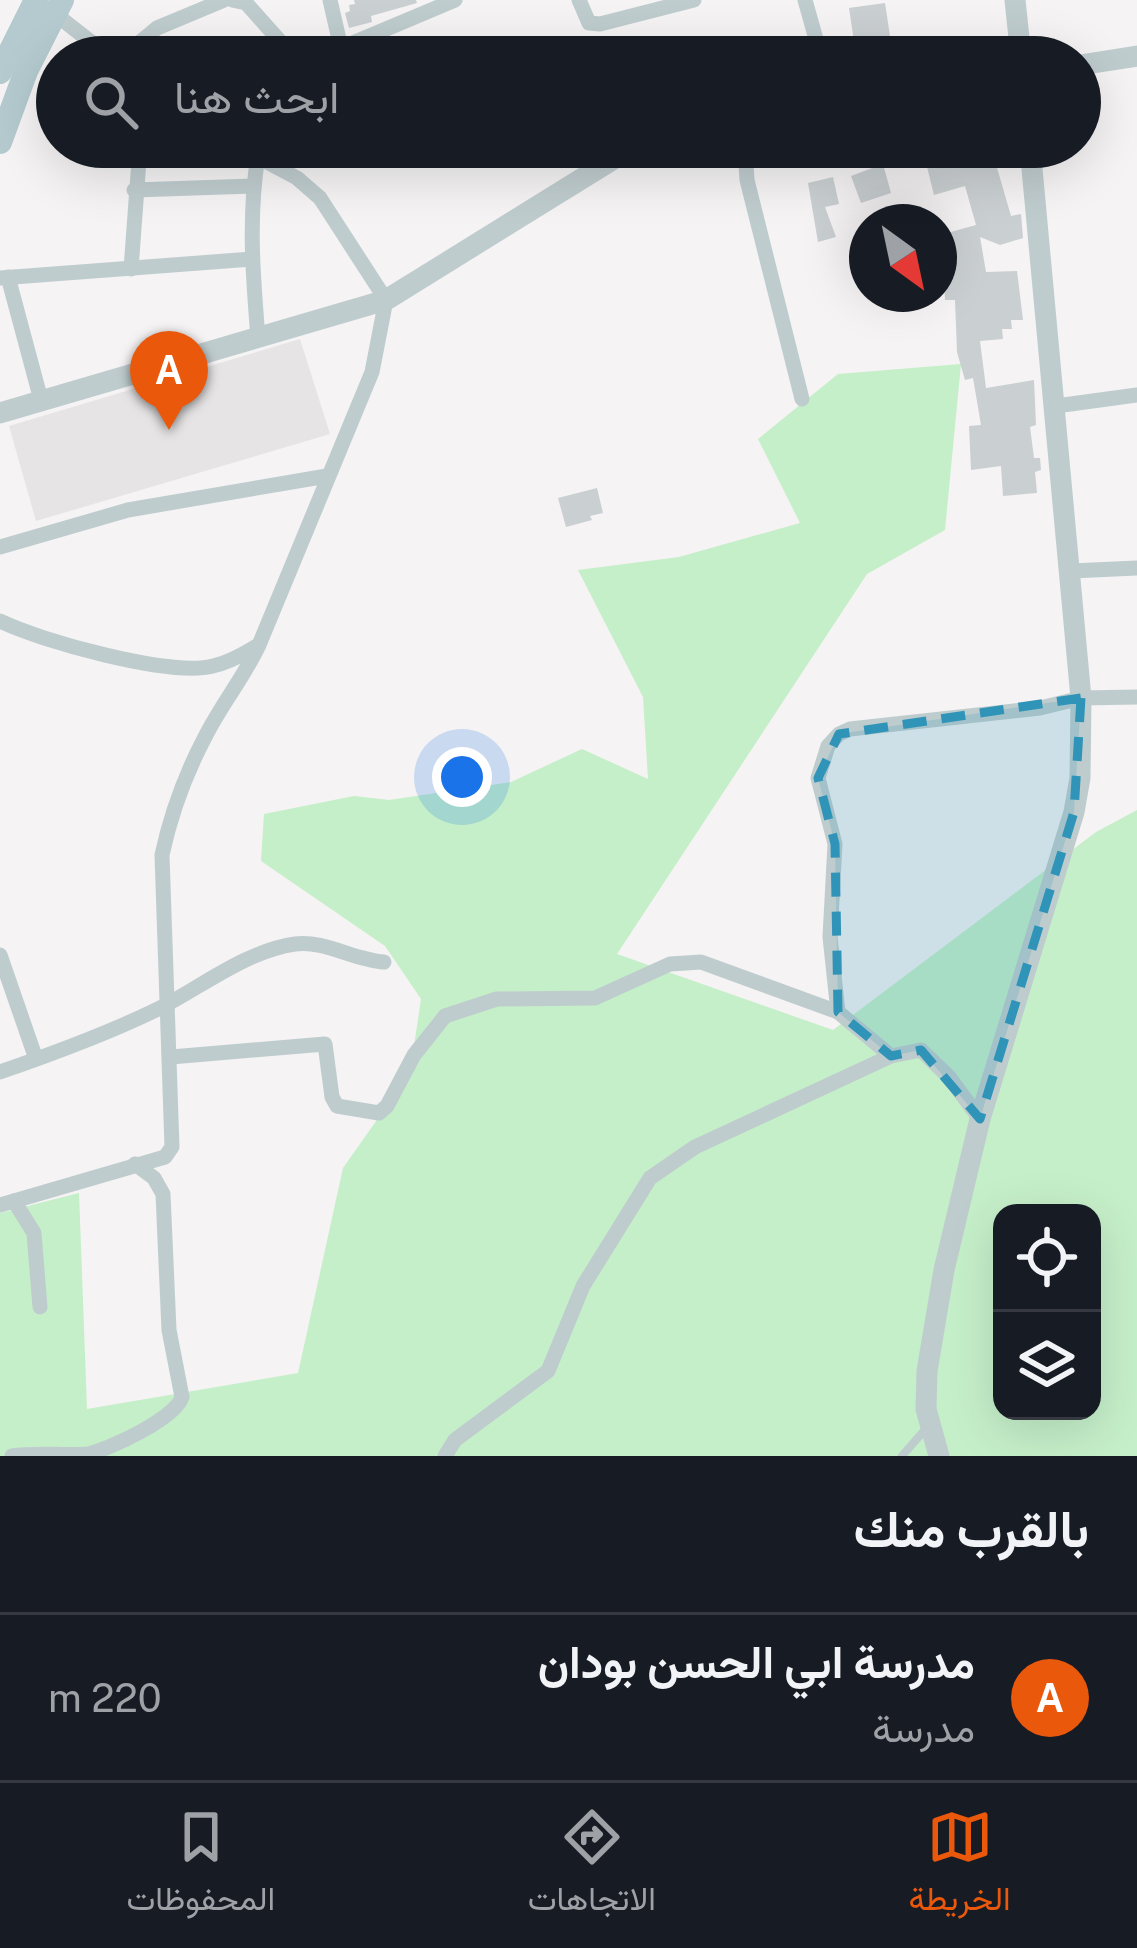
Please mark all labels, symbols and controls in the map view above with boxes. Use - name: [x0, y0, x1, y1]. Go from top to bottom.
- search box: [36, 36, 1101, 168]
- icon: search: [78, 69, 144, 135]
- text: ابحث هنا: [174, 70, 339, 123]
- north arrow: [849, 204, 957, 312]
- pin: A: [130, 331, 208, 430]
- your location: [432, 747, 492, 807]
- map controls: [993, 1204, 1101, 1420]
- button: locate: [993, 1204, 1101, 1312]
- button: layers: [993, 1312, 1101, 1420]
- text: بالقرب منك: [854, 1499, 1089, 1558]
- text: مدرسة ابي الحسن بودان: [538, 1635, 975, 1688]
- text: 220 m: [48, 1675, 162, 1721]
- text: A: [1036, 1675, 1064, 1721]
- text: مدرسة: [872, 1705, 975, 1751]
- tab: المحفوظات: [126, 1804, 275, 1928]
- tab: الاتجاهات: [528, 1804, 656, 1928]
- tab: الخريطة: [909, 1804, 1011, 1928]

